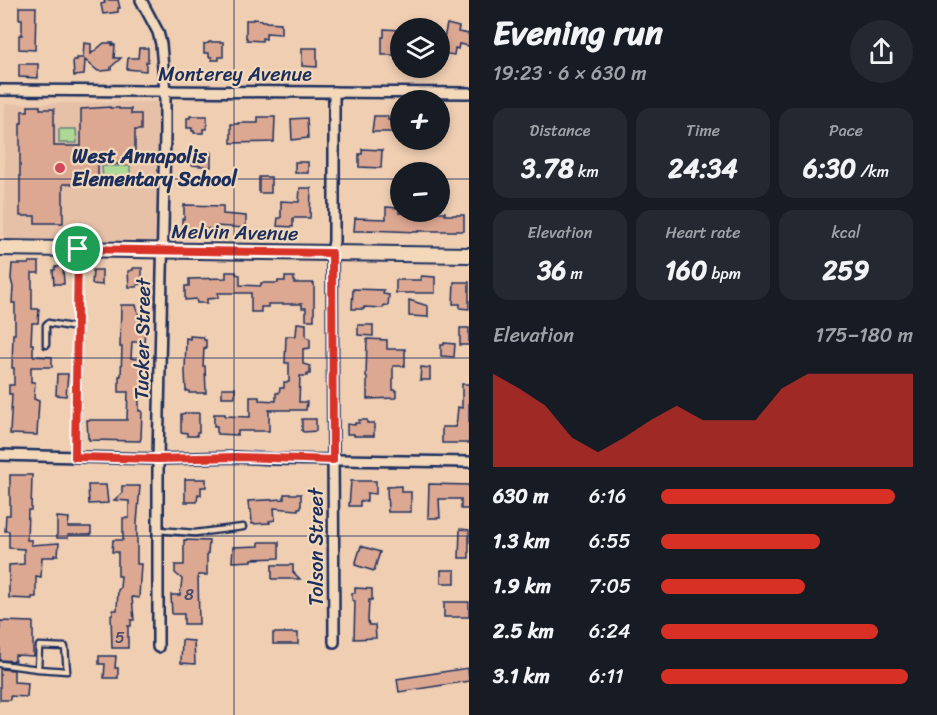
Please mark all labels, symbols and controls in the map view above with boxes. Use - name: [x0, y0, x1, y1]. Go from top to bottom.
- text: Evening run: [493, 4, 663, 62]
- map controls: [390, 18, 450, 222]
- button: layers: [390, 18, 450, 78]
- button: share: [850, 20, 913, 83]
- text: 19:23 · 6 × 630 m: [493, 56, 647, 91]
- street label: Monterey Avenue: [158, 57, 312, 92]
- button: +: [390, 90, 450, 150]
- text: Distance: [530, 116, 590, 145]
- text: Time: [686, 116, 720, 145]
- text: Pace: [829, 116, 863, 145]
- place label: West Annapolis Elementary School: [72, 139, 238, 197]
- text: 3.78: [521, 145, 574, 191]
- text: 24:34: [668, 145, 738, 191]
- text: 6:30: [803, 145, 856, 191]
- text: km: [574, 157, 599, 186]
- text: /km: [856, 157, 889, 186]
- marker: West Annapolis Elementary School: [53, 161, 67, 175]
- button: −: [390, 162, 450, 222]
- street label: Melvin Avenue: [171, 214, 299, 251]
- text: Elevation: [528, 218, 592, 247]
- text: Heart rate: [665, 218, 741, 247]
- text: kcal: [831, 218, 861, 247]
- pin: [52, 223, 103, 274]
- icon: arrive: [61, 232, 94, 265]
- text: 36: [537, 247, 566, 293]
- text: 160: [665, 247, 707, 293]
- text: 259: [823, 247, 869, 293]
- text: m: [566, 259, 583, 288]
- text: bpm: [707, 259, 741, 288]
- street label: Tucker Street: [124, 277, 161, 400]
- text: Elevation: [493, 318, 574, 353]
- text: 175–180 m: [816, 318, 913, 353]
- text: 630 m: [493, 479, 549, 514]
- text: 6:16: [589, 479, 626, 514]
- street label: Tolson Street: [299, 487, 334, 606]
- text: 1.3 km: [493, 524, 550, 559]
- text: 6:55: [589, 524, 631, 559]
- text: 1.9 km: [493, 569, 551, 604]
- text: 7:05: [589, 569, 631, 604]
- house number: 8: [184, 580, 194, 609]
- text: 2.5 km: [493, 614, 554, 649]
- text: 6:24: [589, 614, 630, 649]
- house number: 5: [115, 623, 125, 652]
- text: 3.1 km: [493, 659, 550, 694]
- text: 6:11: [589, 659, 624, 694]

